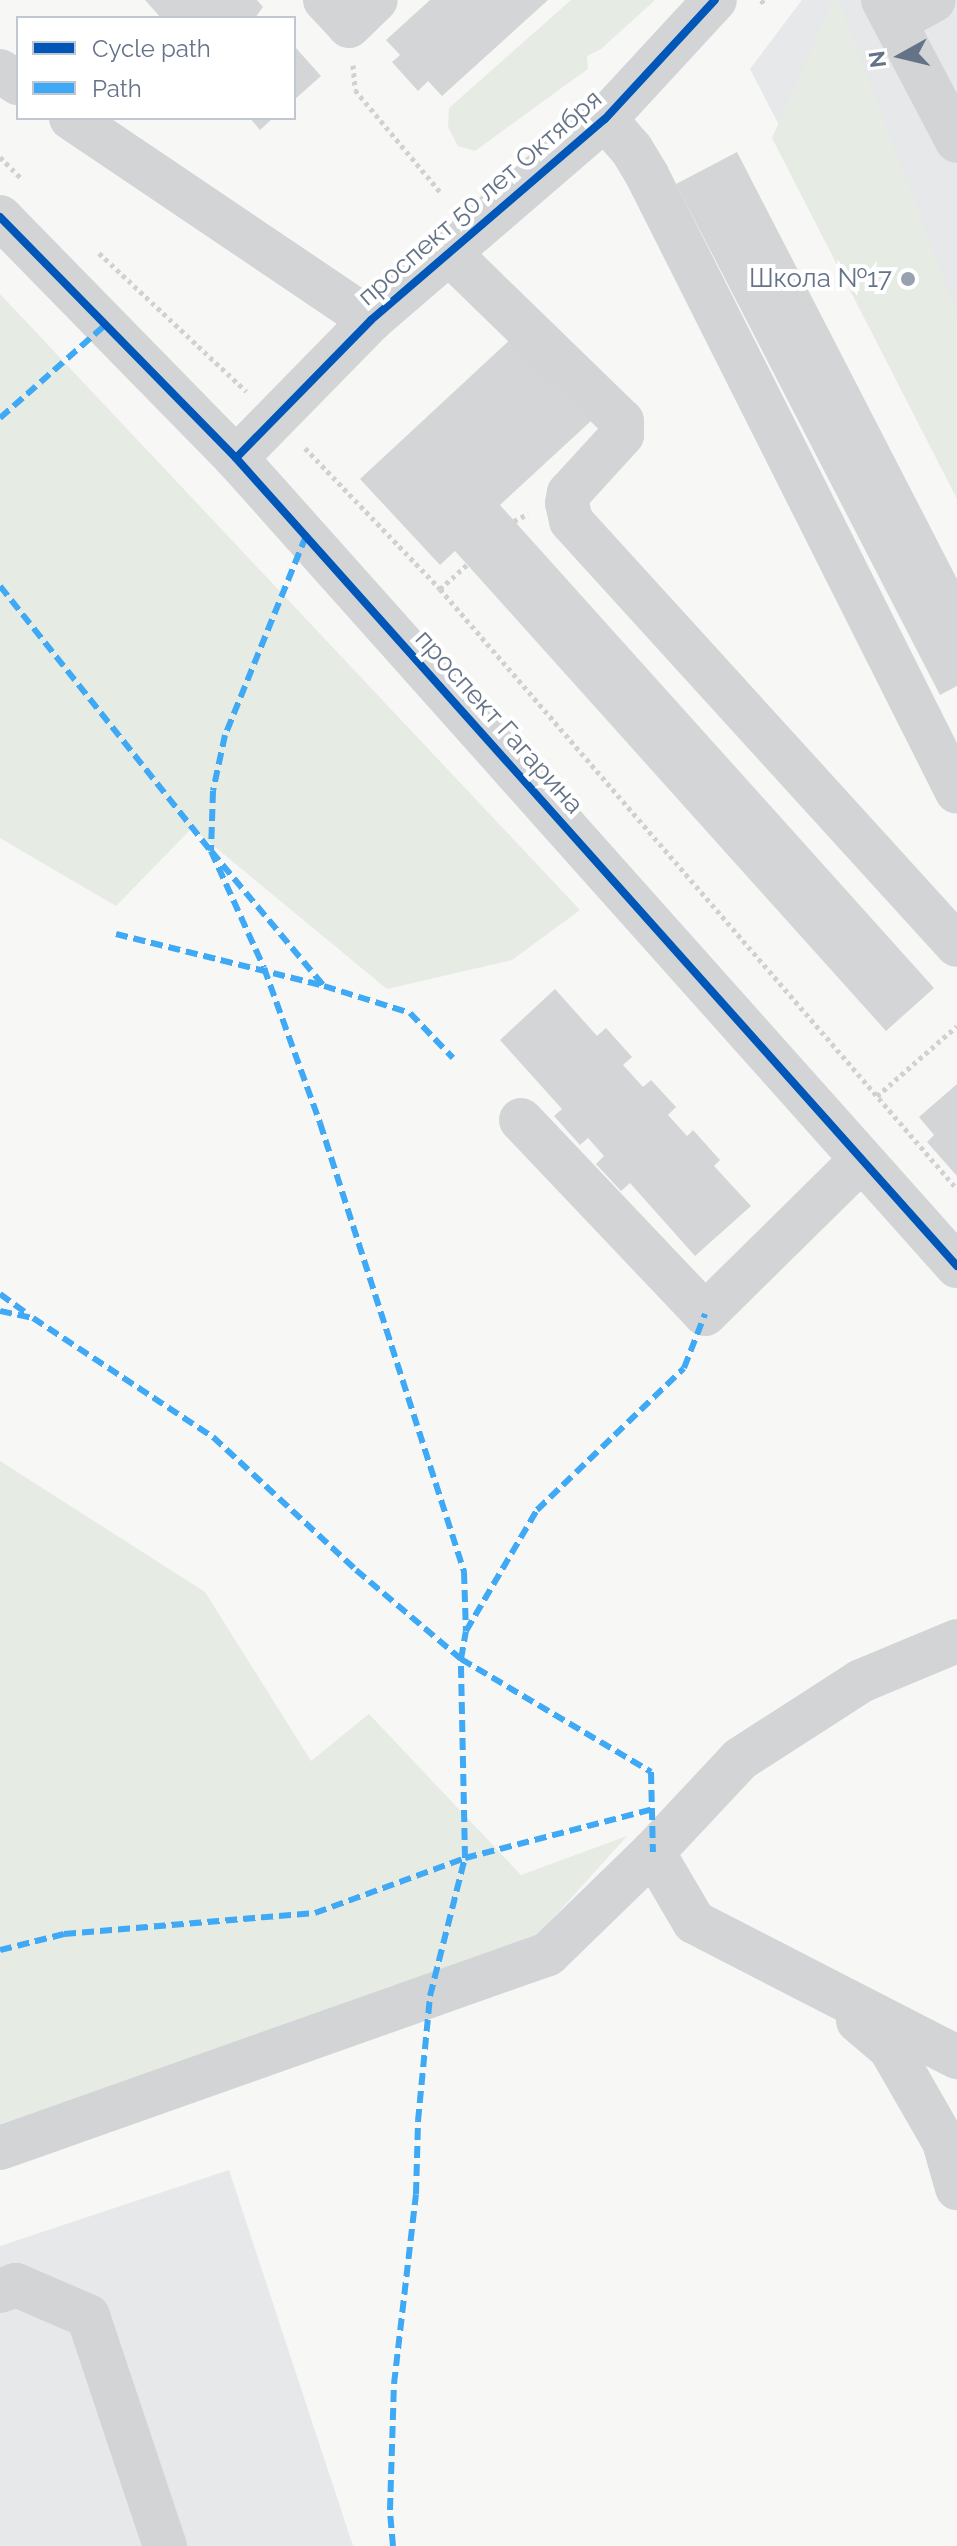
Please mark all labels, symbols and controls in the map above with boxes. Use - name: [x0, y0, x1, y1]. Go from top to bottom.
- legend: [16, 16, 296, 120]
- north arrow: [861, 16, 941, 96]
- text: Cycle path: [92, 34, 211, 63]
- text: N: [863, 49, 891, 69]
- text: Path: [92, 74, 142, 103]
- street label: проспект 50 лет Октября: [352, 84, 608, 312]
- place label: Школа №17: [749, 263, 892, 295]
- marker: Школа №17: [899, 270, 917, 288]
- street label: проспект Гагарина: [408, 624, 590, 820]

